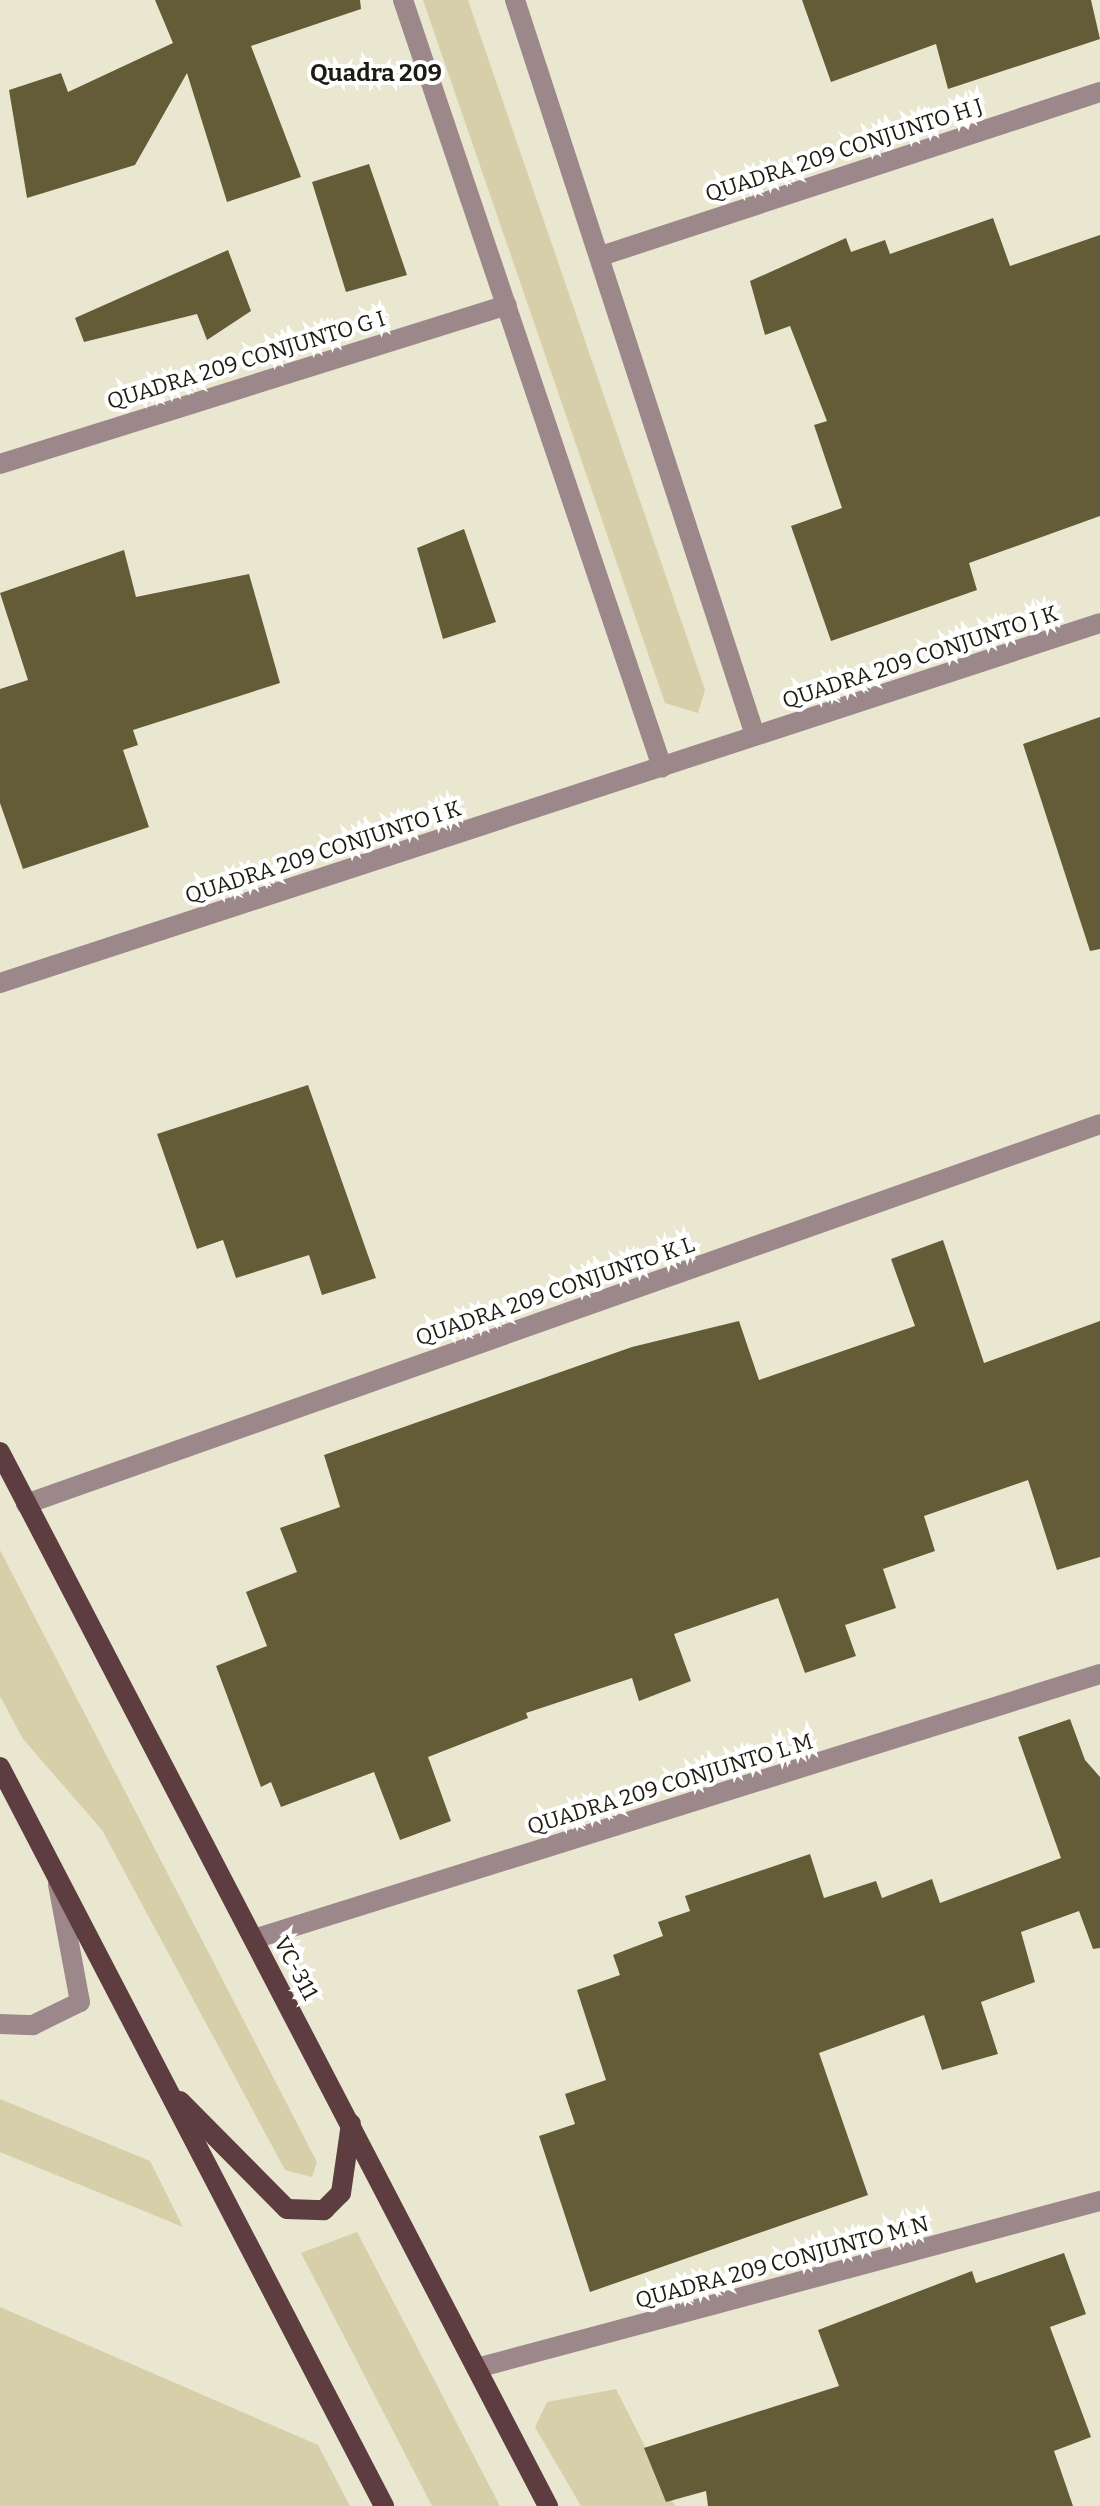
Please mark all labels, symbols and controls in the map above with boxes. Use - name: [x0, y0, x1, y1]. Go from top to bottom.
- district label: Quadra 209: [310, 60, 442, 88]
- street label: QUADRA 209 CONJUNTO H J: [702, 93, 986, 207]
- street label: QUADRA 209 CONJUNTO G I: [104, 305, 388, 415]
- street label: QUADRA 209 CONJUNTO J K: [779, 600, 1061, 714]
- street label: QUADRA 209 CONJUNTO I K: [182, 795, 464, 909]
- street label: QUADRA 209 CONJUNTO K L: [412, 1231, 698, 1351]
- street label: QUADRA 209 CONJUNTO L M: [524, 1728, 816, 1840]
- street label: VC-311: [268, 1932, 324, 2004]
- street label: QUADRA 209 CONJUNTO M N: [632, 2210, 932, 2314]

